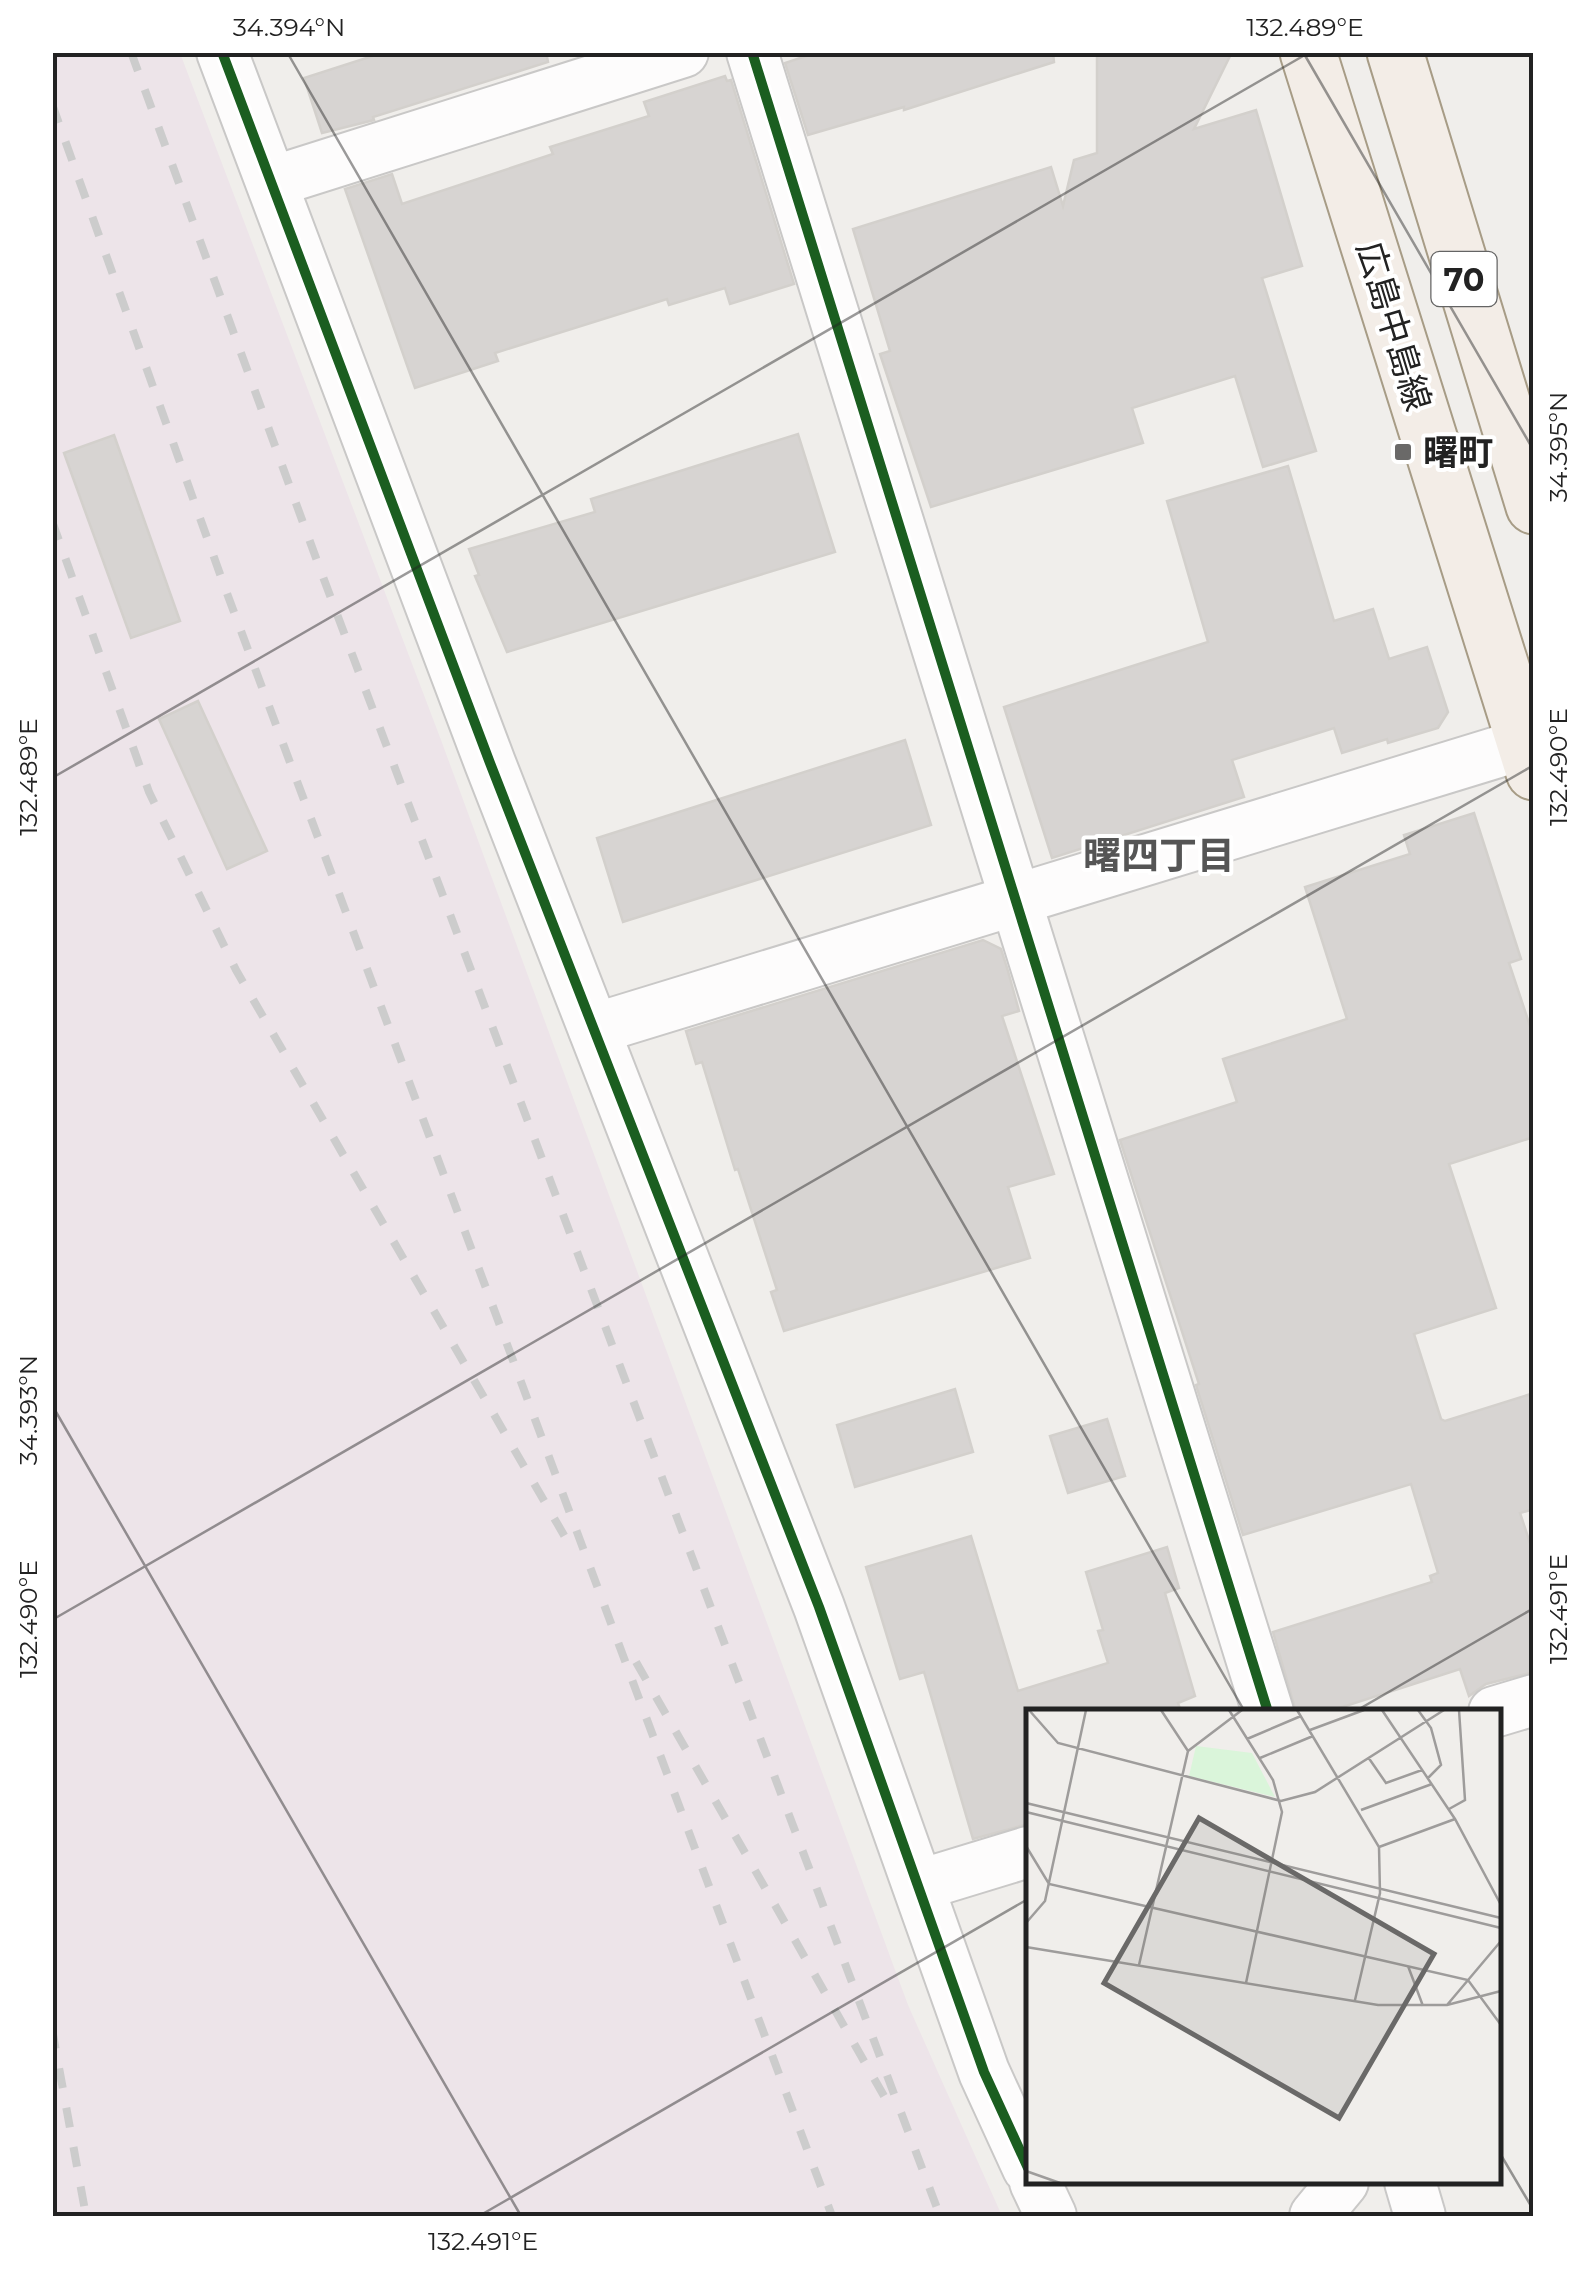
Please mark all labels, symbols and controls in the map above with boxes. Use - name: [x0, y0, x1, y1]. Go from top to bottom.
- text: 34.394°N: [233, 12, 345, 42]
- text: 132.489°E: [1246, 12, 1364, 42]
- street label: 広島中島線: [1348, 236, 1440, 416]
- road number: 70: [1432, 252, 1496, 306]
- text: 34.395°N: [1543, 392, 1573, 502]
- place label: 曙町: [1423, 431, 1493, 474]
- marker: 曙町: [1392, 441, 1414, 463]
- text: 132.490°E: [1543, 708, 1573, 826]
- text: 132.489°E: [13, 718, 43, 836]
- district label: 曙四丁目: [1083, 832, 1235, 879]
- text: 34.393°N: [13, 1355, 43, 1465]
- text: 132.491°E: [1543, 1554, 1573, 1664]
- text: 132.490°E: [13, 1560, 43, 1678]
- inset map: [1026, 1709, 1501, 2184]
- text: 132.491°E: [428, 2226, 538, 2256]

